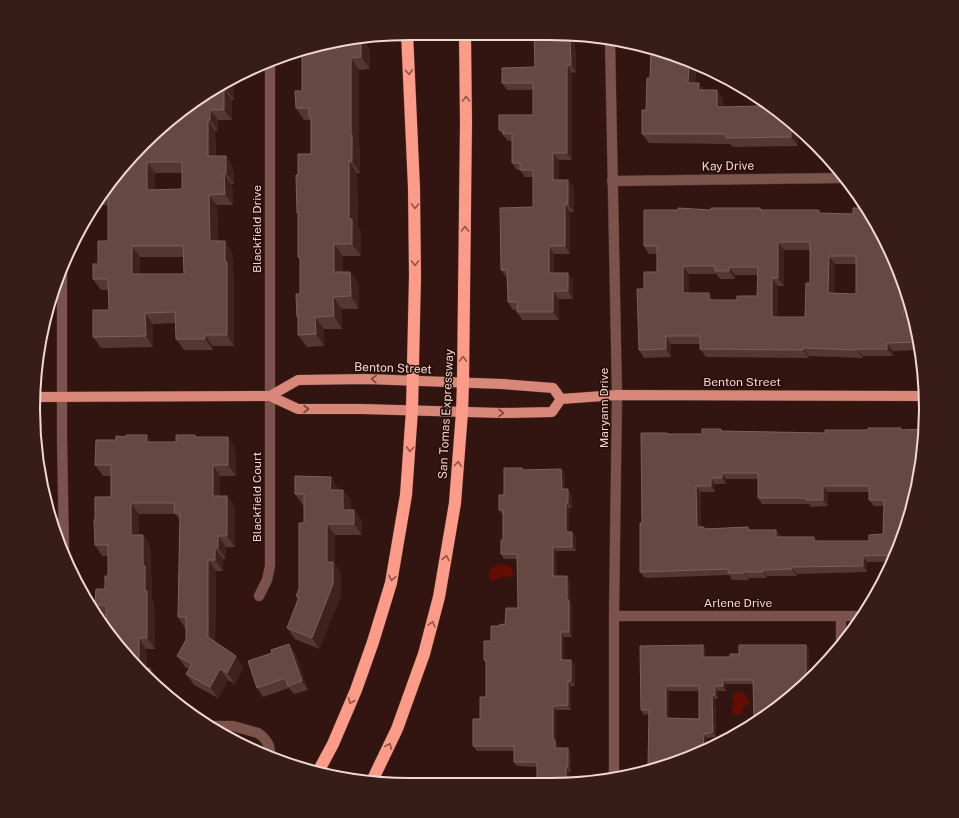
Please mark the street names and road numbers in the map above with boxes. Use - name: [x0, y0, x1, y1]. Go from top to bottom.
- street label: Kay Drive: [702, 159, 755, 173]
- street label: Blackfield Drive: [250, 185, 264, 273]
- street label: San Tomas Expressway: [436, 348, 456, 479]
- street label: Benton Street: [354, 360, 432, 376]
- street label: Maryann Drive: [597, 368, 611, 448]
- street label: Benton Street: [703, 375, 781, 389]
- street label: Blackfield Court: [250, 451, 264, 542]
- street label: Arlene Drive: [704, 596, 773, 610]

